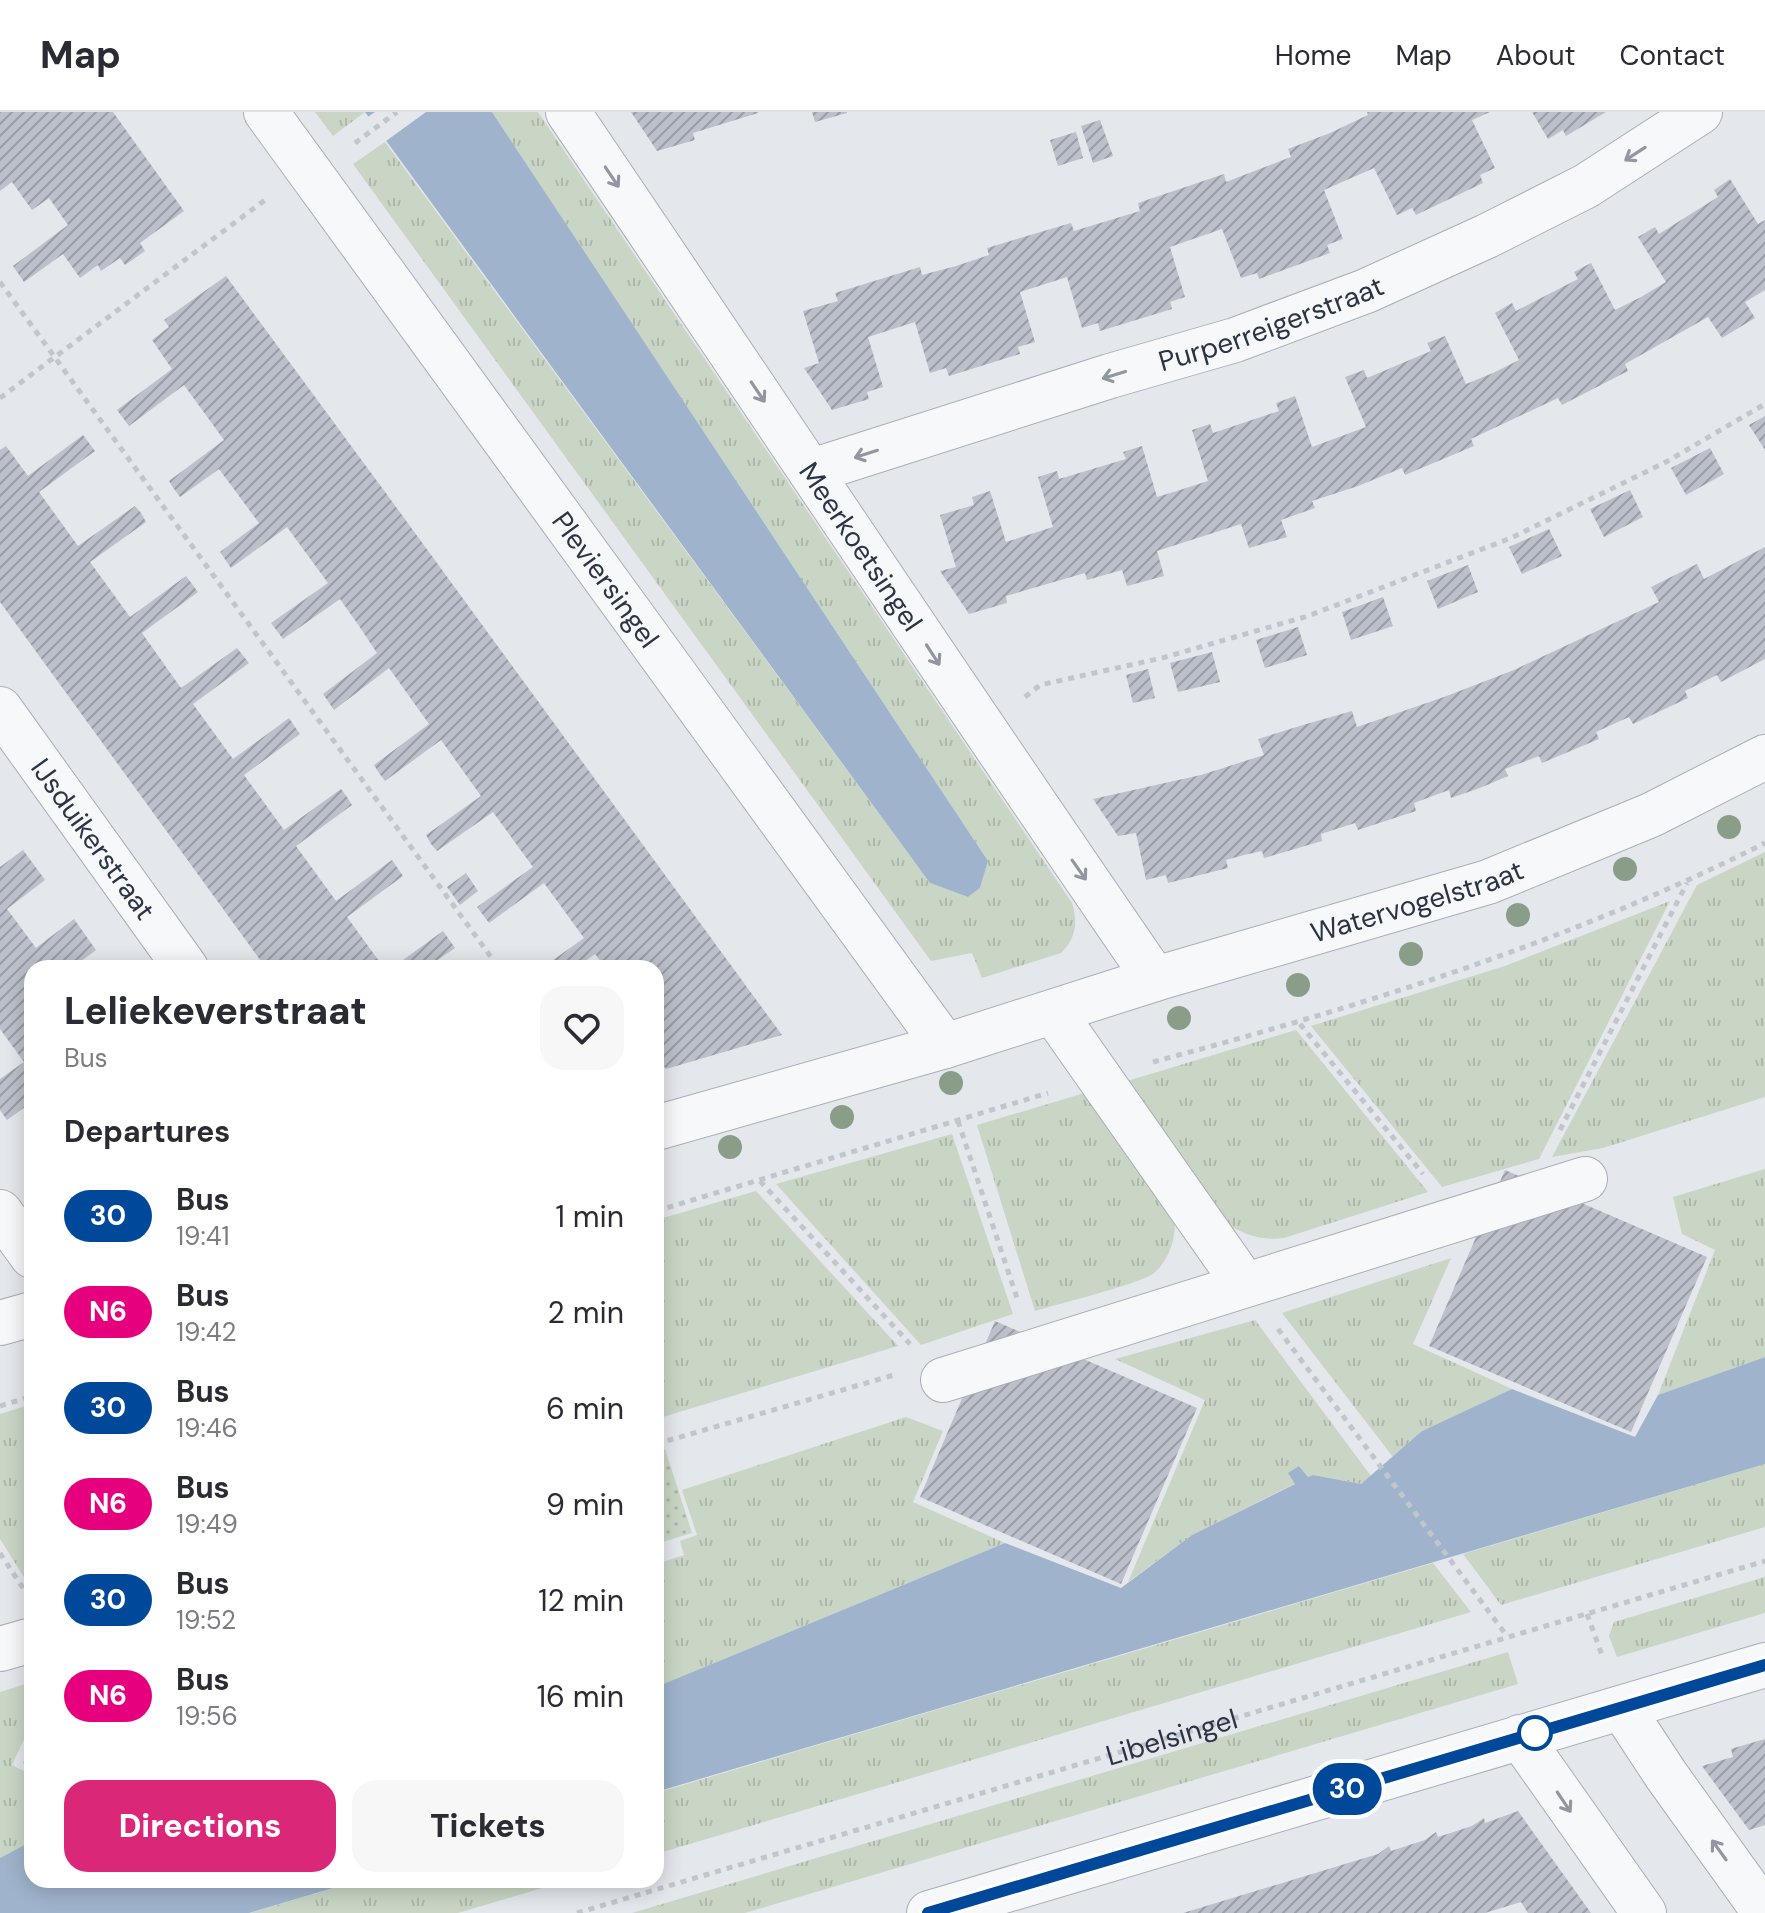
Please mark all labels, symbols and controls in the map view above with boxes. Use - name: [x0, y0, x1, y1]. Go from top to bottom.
- text: Map: [40, 30, 121, 80]
- text: Home: [1275, 37, 1351, 74]
- text: Map: [1395, 37, 1452, 74]
- text: About: [1496, 37, 1575, 74]
- text: Contact: [1619, 37, 1725, 74]
- one-way arrow: [1624, 147, 1647, 163]
- one-way arrow: [604, 165, 620, 187]
- street label: Purperreigerstraat: [1154, 267, 1390, 380]
- one-way arrow: [1102, 369, 1127, 383]
- one-way arrow: [750, 380, 766, 402]
- one-way arrow: [854, 447, 880, 462]
- street label: Meerkoetsingel: [790, 455, 931, 638]
- street label: Pleviersingel: [544, 504, 667, 655]
- one-way arrow: [925, 643, 942, 665]
- street label: IJsduikerstraat: [22, 751, 163, 927]
- street label: Watervogelstraat: [1306, 851, 1529, 952]
- one-way arrow: [1071, 858, 1087, 880]
- text: Leliekeverstraat: [64, 986, 367, 1036]
- button: heart: [540, 986, 624, 1070]
- text: Bus: [64, 1041, 108, 1075]
- text: Departures: [64, 1112, 230, 1151]
- text: Bus: [176, 1180, 230, 1219]
- text: 30: [90, 1197, 126, 1234]
- text: 1 min: [556, 1197, 624, 1236]
- text: 19:41: [176, 1219, 230, 1253]
- text: Bus: [176, 1276, 230, 1315]
- text: N6: [89, 1293, 127, 1330]
- text: 2 min: [548, 1293, 624, 1332]
- text: 19:42: [176, 1315, 236, 1349]
- text: Bus: [176, 1372, 230, 1411]
- text: 30: [90, 1389, 126, 1426]
- text: 6 min: [546, 1389, 624, 1428]
- text: 19:46: [176, 1411, 238, 1445]
- text: Bus: [176, 1468, 230, 1507]
- text: N6: [89, 1485, 127, 1522]
- text: 9 min: [546, 1485, 624, 1524]
- text: 19:49: [176, 1507, 238, 1541]
- text: Bus: [176, 1564, 230, 1603]
- text: 30: [90, 1581, 126, 1618]
- text: 12 min: [538, 1581, 624, 1620]
- text: 19:52: [176, 1603, 236, 1637]
- text: Bus: [176, 1660, 230, 1699]
- text: N6: [89, 1677, 127, 1714]
- text: 16 min: [537, 1677, 624, 1716]
- text: 19:56: [176, 1699, 238, 1733]
- street label: Libelsingel: [1101, 1700, 1242, 1774]
- unlabelled marker: [1518, 1716, 1552, 1750]
- line badge: 30: [1311, 1763, 1383, 1815]
- text: 30: [1329, 1770, 1365, 1807]
- button: Directions: [64, 1780, 336, 1872]
- button: Tickets: [352, 1780, 624, 1872]
- one-way arrow: [1556, 1790, 1572, 1812]
- one-way arrow: [1711, 1839, 1728, 1861]

